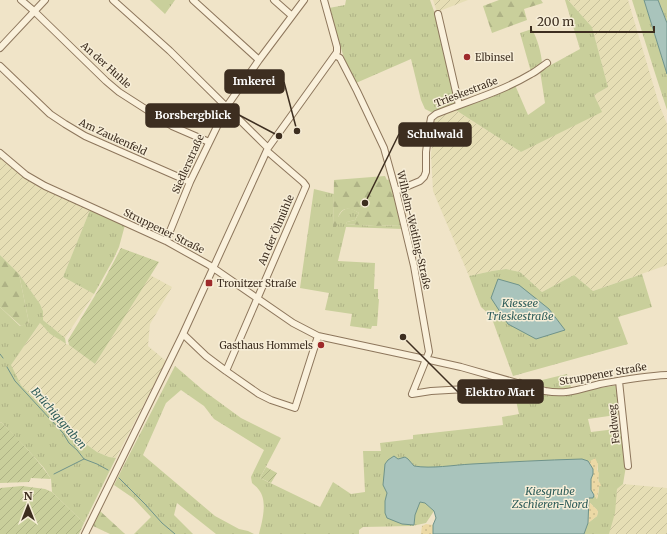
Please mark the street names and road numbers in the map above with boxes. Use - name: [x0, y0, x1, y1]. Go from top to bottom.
- street label: An der Huhle: [77, 38, 134, 91]
- street label: Trieskestraße: [433, 74, 499, 110]
- street label: Am Zaukenfeld: [76, 115, 149, 158]
- street label: Siedlerstraße: [169, 132, 207, 196]
- street label: Wilhelm-Weitling-Straße: [394, 168, 434, 291]
- street label: An der Ölmühle: [254, 192, 297, 268]
- street label: Struppener Straße: [121, 206, 207, 256]
- street label: Struppener Straße: [558, 360, 648, 388]
- street label: Feldweg: [605, 404, 623, 444]

